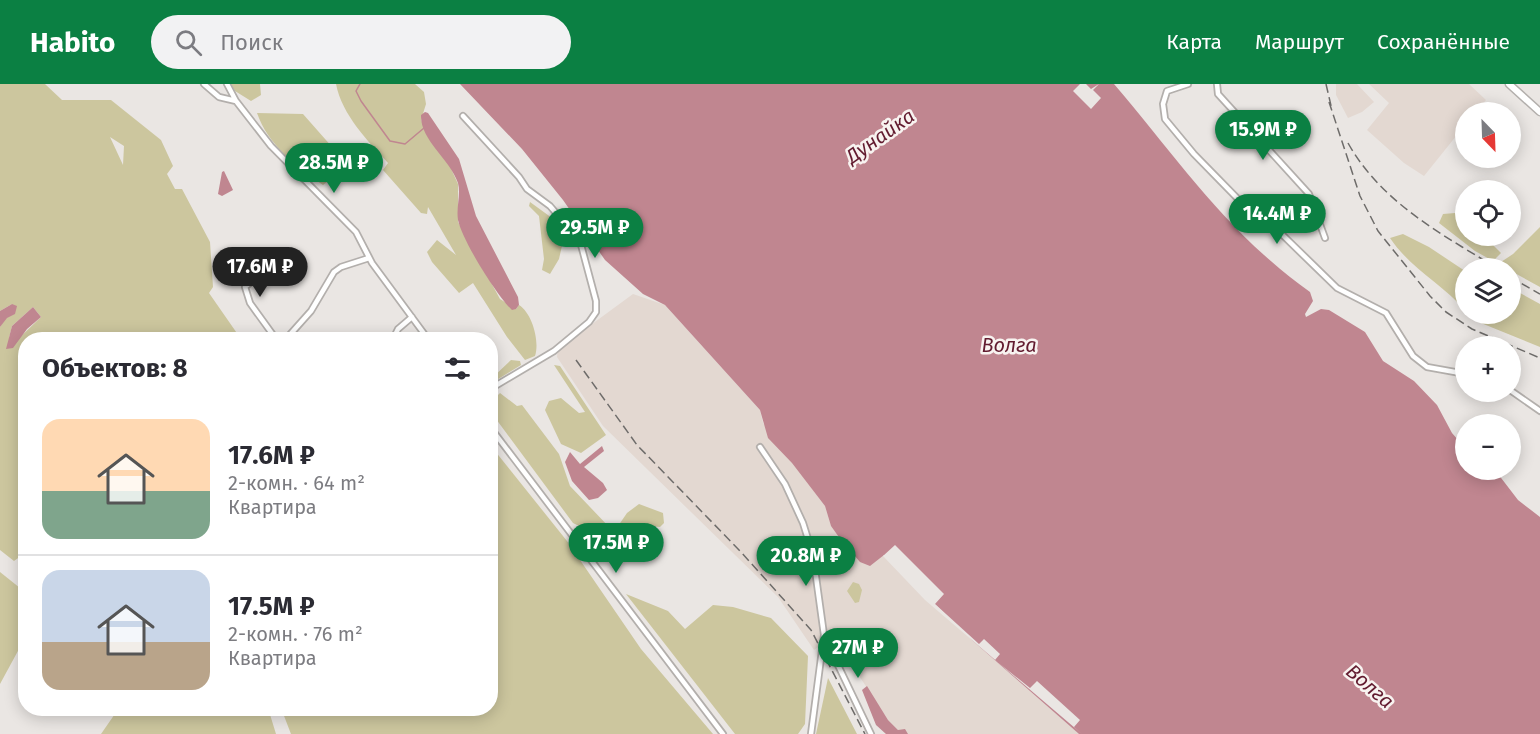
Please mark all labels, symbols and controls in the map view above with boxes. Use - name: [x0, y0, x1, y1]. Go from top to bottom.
- search box: [151, 15, 571, 69]
- text: Habito: [30, 26, 115, 59]
- icon: search: [172, 26, 205, 59]
- text: Поиск: [220, 29, 283, 56]
- text: Карта: [1166, 29, 1222, 55]
- text: Маршрут: [1255, 29, 1344, 55]
- text: Сохранённые: [1377, 29, 1510, 55]
- north arrow: [1455, 102, 1521, 168]
- map controls: [1455, 102, 1521, 480]
- water label: Дунайка: [839, 104, 919, 169]
- pin: 15.9M ₽: [1208, 110, 1318, 161]
- text: 15.9M ₽: [1229, 117, 1297, 141]
- pin: 28.5M ₽: [279, 143, 389, 194]
- text: 28.5M ₽: [299, 150, 369, 174]
- button: locate: [1455, 180, 1521, 246]
- pin: 14.4M ₽: [1222, 194, 1332, 245]
- text: 14.4M ₽: [1243, 201, 1311, 225]
- pin: 29.5M ₽: [540, 208, 650, 259]
- text: 29.5M ₽: [560, 215, 630, 239]
- pin: 17.6M ₽: [205, 247, 315, 298]
- text: 17.6M ₽: [227, 254, 293, 278]
- button: layers: [1455, 258, 1521, 324]
- water label: Волга: [981, 333, 1037, 357]
- button: +: [1455, 336, 1521, 402]
- icon: filters: [441, 352, 474, 385]
- text: Объектов: 8: [42, 353, 188, 384]
- button: −: [1455, 414, 1521, 480]
- text: 17.6M ₽: [228, 440, 315, 471]
- icon: home: [90, 443, 162, 515]
- text: 2-комн. · 64 m²: [228, 471, 365, 495]
- text: Квартира: [228, 495, 317, 519]
- pin: 17.5M ₽: [561, 523, 671, 574]
- text: 17.5M ₽: [583, 530, 649, 554]
- pin: 20.8M ₽: [751, 536, 861, 587]
- text: 20.8M ₽: [771, 543, 841, 567]
- text: 17.5M ₽: [228, 591, 315, 622]
- icon: home: [90, 594, 162, 666]
- text: 2-комн. · 76 m²: [228, 622, 363, 646]
- pin: 27M ₽: [816, 628, 900, 679]
- text: 27M ₽: [832, 635, 884, 659]
- text: Квартира: [228, 646, 317, 670]
- water label: Волга: [1341, 659, 1399, 713]

